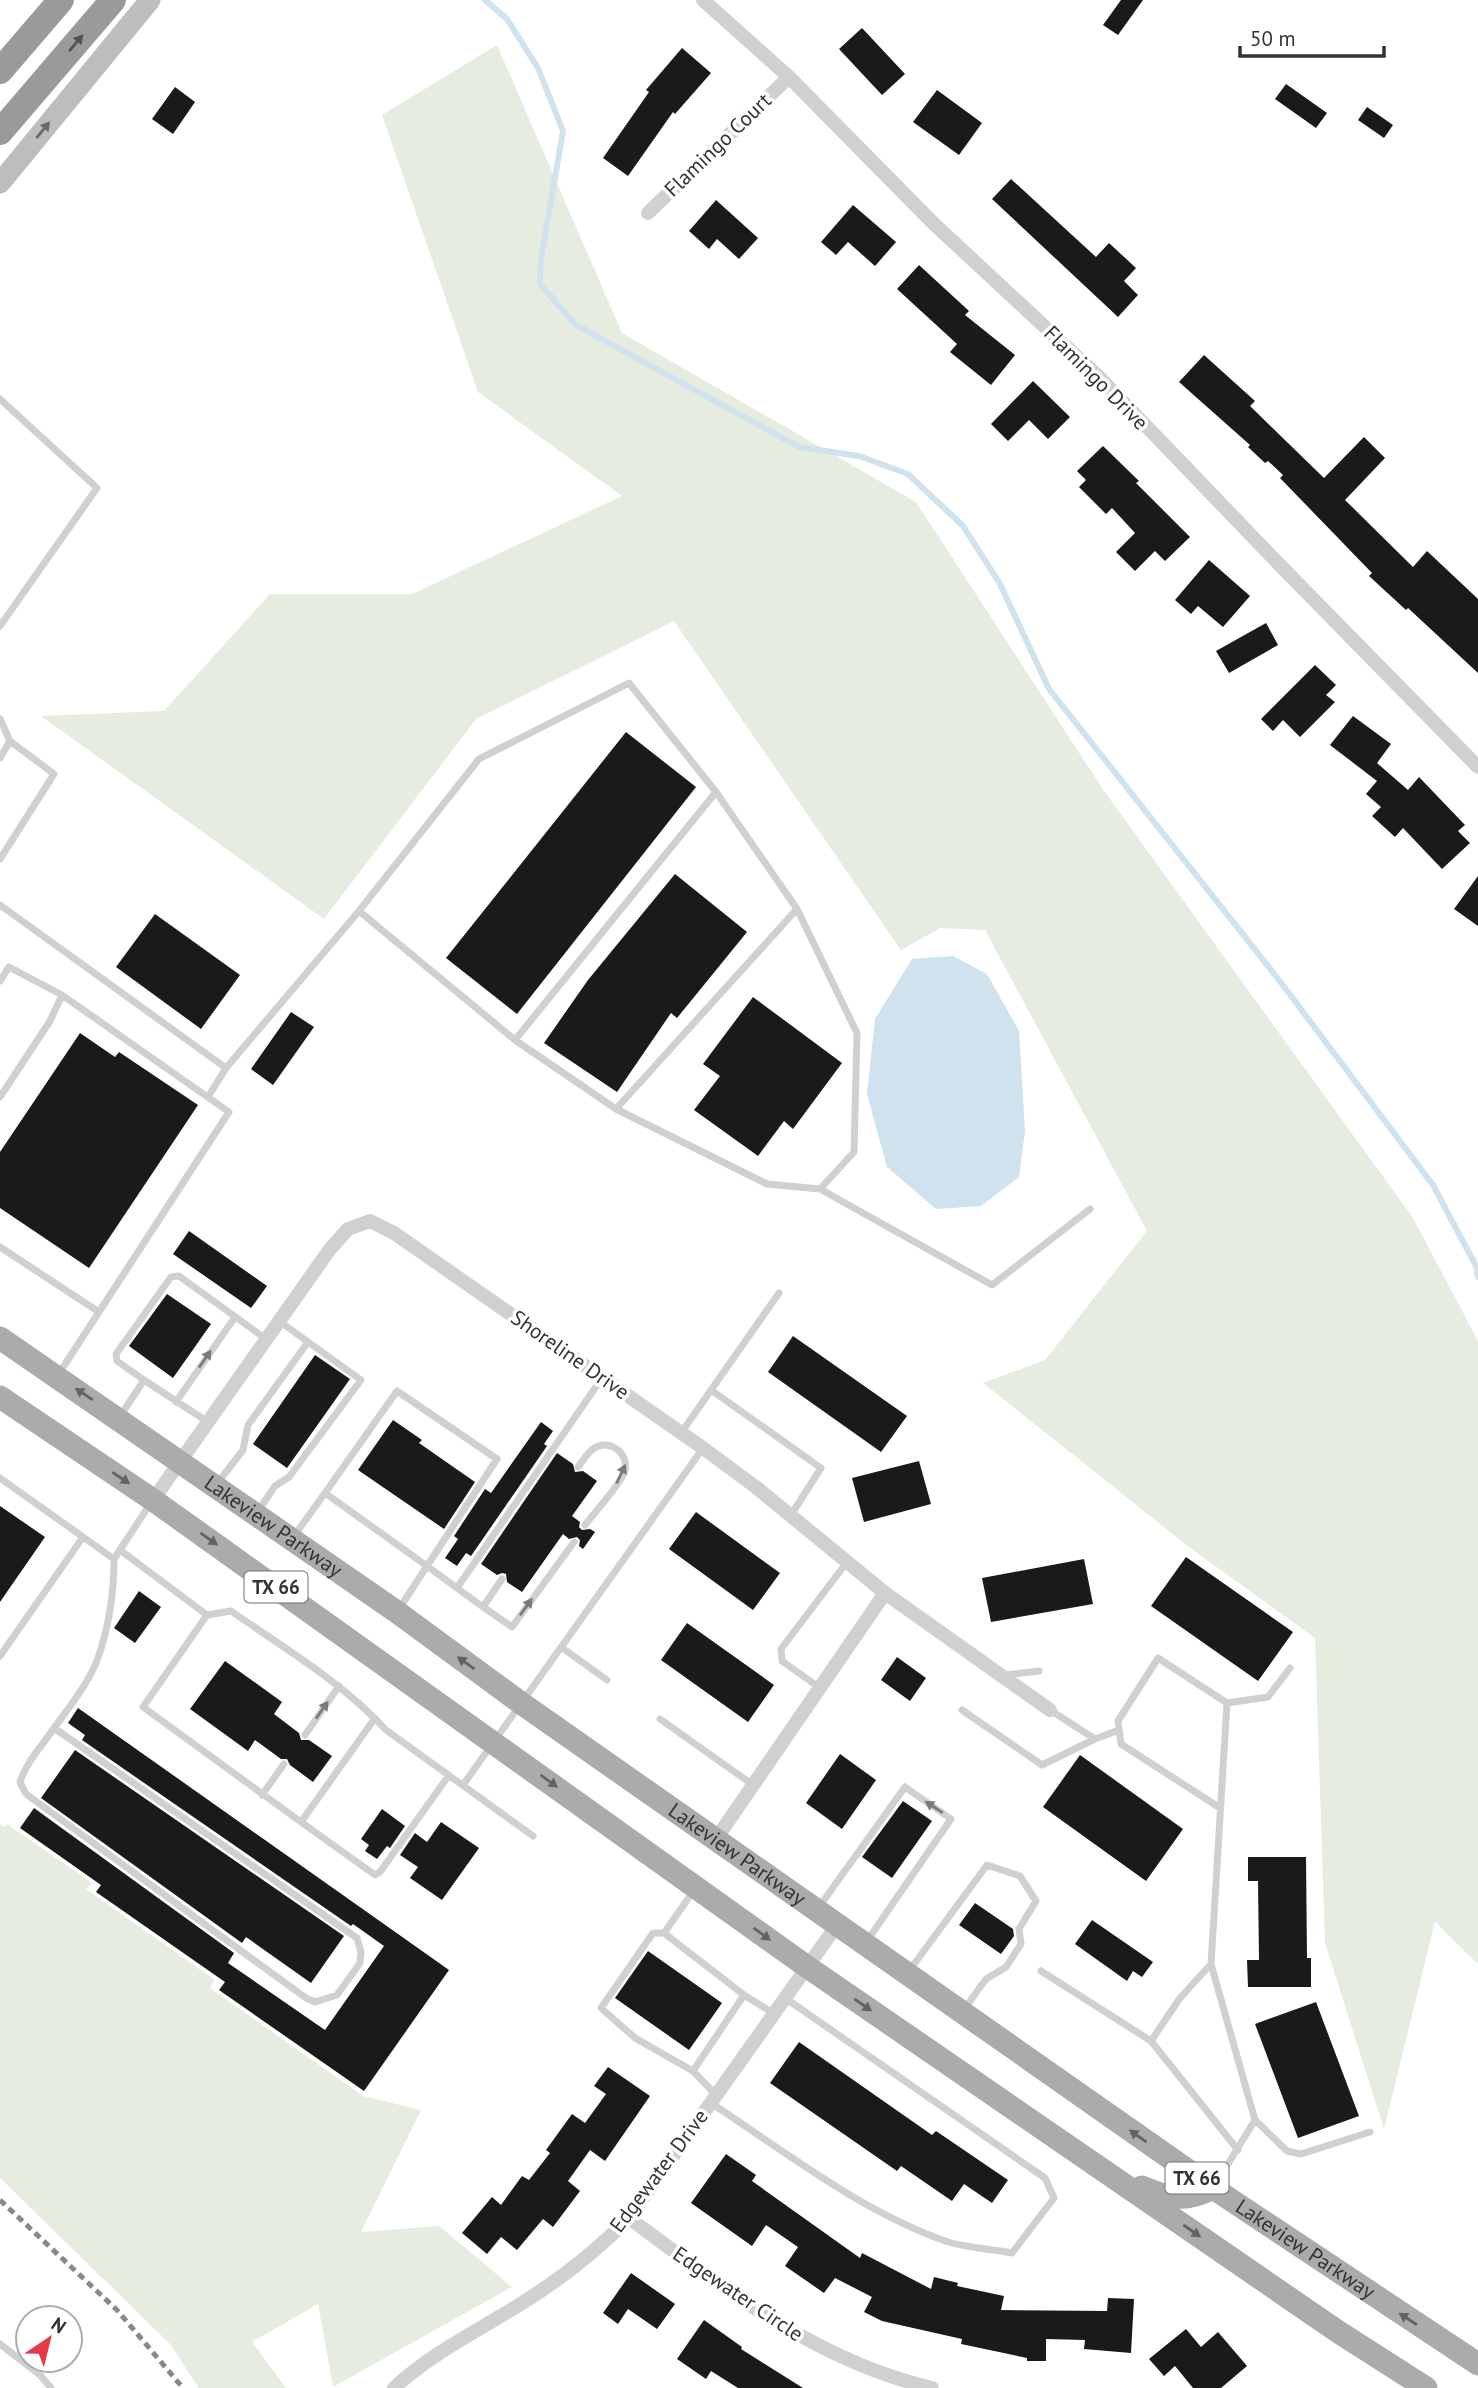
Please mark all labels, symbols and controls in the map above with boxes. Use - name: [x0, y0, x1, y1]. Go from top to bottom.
- scale bar: [1240, 14, 1384, 58]
- text: 50 m: [1250, 25, 1296, 52]
- one-way arrow: [68, 34, 83, 51]
- street label: Flamingo Court: [658, 87, 777, 202]
- one-way arrow: [35, 121, 50, 138]
- street label: Flamingo Drive: [1038, 320, 1154, 436]
- street label: Shoreline Drive: [506, 1304, 635, 1405]
- one-way arrow: [198, 1350, 212, 1368]
- one-way arrow: [74, 1388, 93, 1401]
- one-way arrow: [615, 1464, 627, 1484]
- street label: Lakeview Parkway: [199, 1469, 348, 1583]
- one-way arrow: [112, 1471, 130, 1485]
- one-way arrow: [200, 1532, 218, 1546]
- road number: TX 66: [244, 1572, 308, 1602]
- one-way arrow: [519, 1598, 533, 1616]
- one-way arrow: [457, 1656, 475, 1670]
- one-way arrow: [315, 1701, 329, 1719]
- one-way arrow: [540, 1773, 558, 1787]
- street label: Lakeview Parkway: [663, 1796, 812, 1912]
- one-way arrow: [924, 1801, 943, 1814]
- one-way arrow: [753, 1926, 771, 1940]
- one-way arrow: [853, 1998, 872, 2011]
- street label: Edgewater Drive: [603, 2104, 714, 2238]
- one-way arrow: [1129, 2130, 1148, 2143]
- road number: TX 66: [1166, 2162, 1228, 2194]
- street label: Lakeview Parkway: [1231, 2193, 1381, 2305]
- one-way arrow: [1183, 2224, 1201, 2238]
- street label: Edgewater Circle: [668, 2240, 809, 2347]
- north arrow: [14, 2304, 84, 2374]
- text: N: [47, 2312, 71, 2338]
- one-way arrow: [1398, 2312, 1418, 2325]

